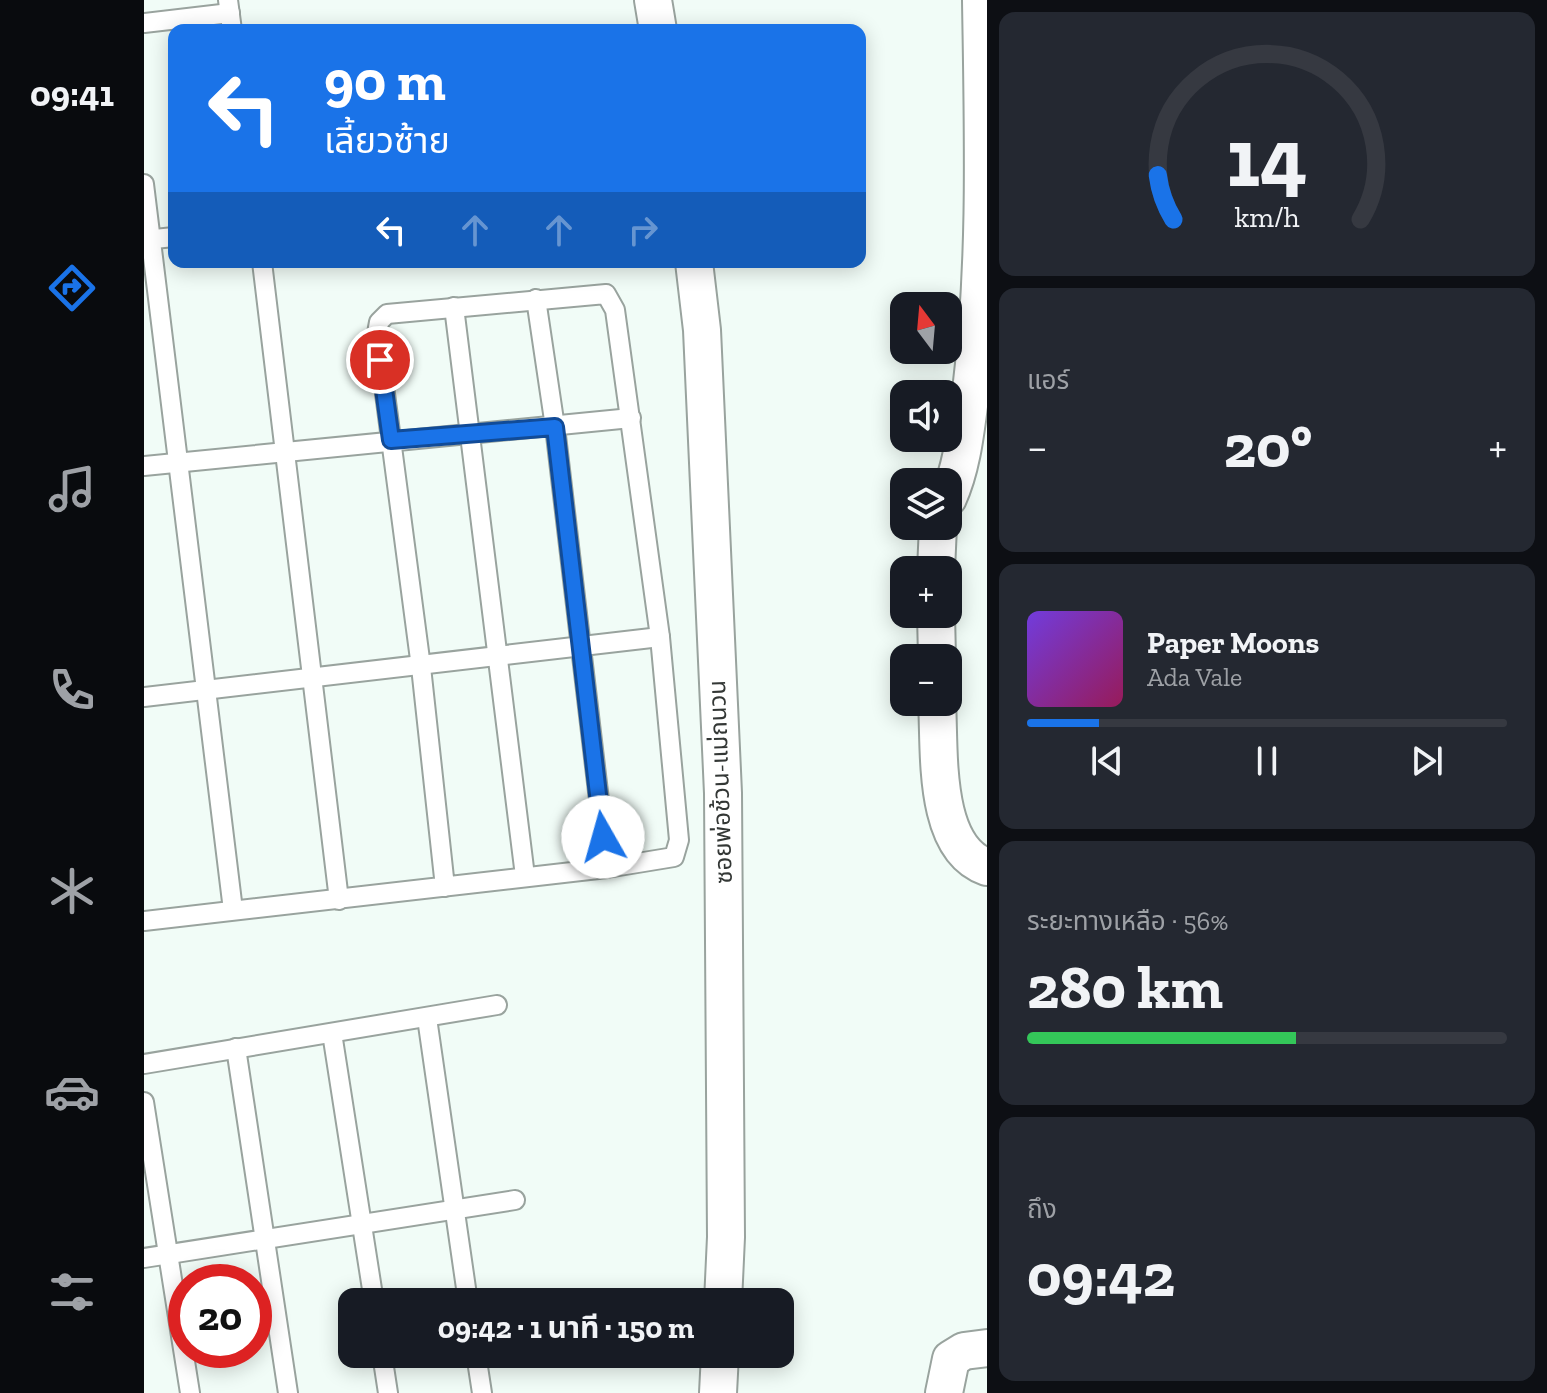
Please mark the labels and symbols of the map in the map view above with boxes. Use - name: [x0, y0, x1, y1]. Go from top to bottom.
- north arrow: [890, 292, 962, 364]
- pin: [346, 326, 414, 394]
- street label: ซอยพ่อช้วน-แม่ถนวน: [702, 680, 738, 884]
- position arrow: [561, 795, 645, 879]
- speed limit sign: 20: [168, 1264, 272, 1368]

